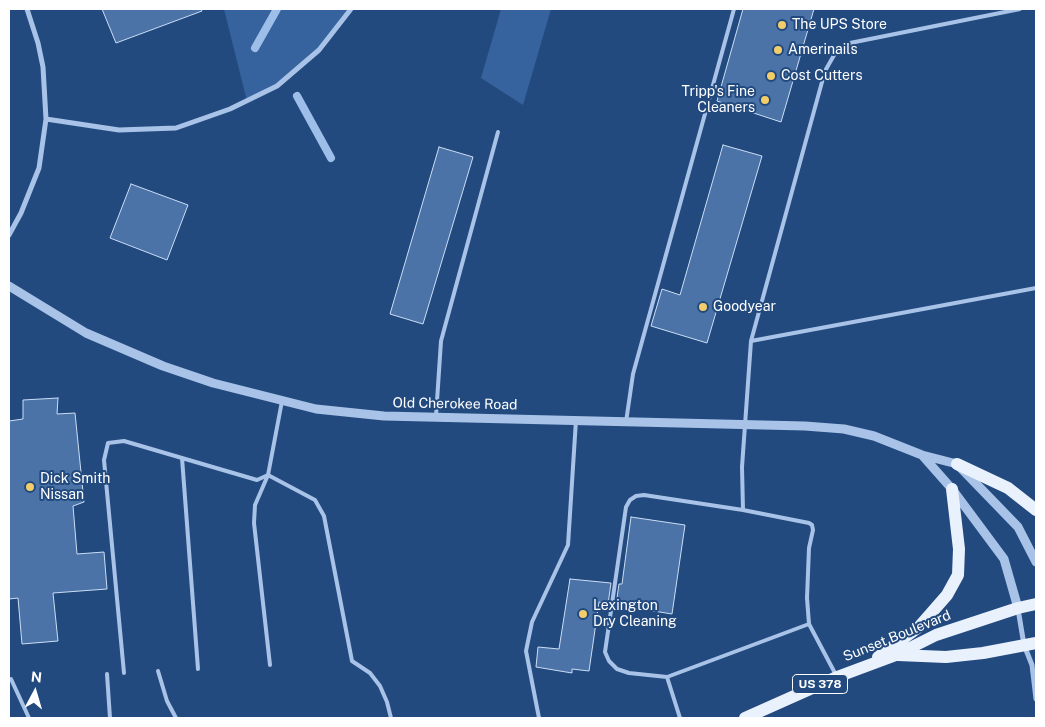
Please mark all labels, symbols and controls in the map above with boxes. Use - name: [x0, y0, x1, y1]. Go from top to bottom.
- place label: The UPS Store: [792, 17, 887, 33]
- marker: The UPS Store: [776, 19, 788, 31]
- place label: Amerinails: [788, 42, 857, 58]
- marker: Amerinails: [772, 44, 784, 56]
- place label: Cost Cutters: [781, 68, 862, 84]
- marker: Cost Cutters: [765, 70, 777, 82]
- place label: Tripp's Fine Cleaners: [682, 84, 755, 116]
- marker: Tripp's Fine Cleaners: [759, 94, 771, 106]
- place label: Goodyear: [713, 299, 776, 315]
- marker: Goodyear: [697, 301, 709, 313]
- street label: Old Cherokee Road: [393, 395, 517, 413]
- place label: Dick Smith Nissan: [40, 471, 110, 504]
- marker: Dick Smith Nissan: [24, 481, 36, 493]
- place label: Lexington Dry Cleaning: [593, 598, 677, 630]
- street label: Sunset Boulevard: [841, 607, 953, 665]
- marker: Lexington Dry Cleaning: [577, 608, 589, 620]
- north arrow: [10, 667, 60, 717]
- text: N: [30, 669, 43, 686]
- road number: US 378: [792, 674, 848, 694]

